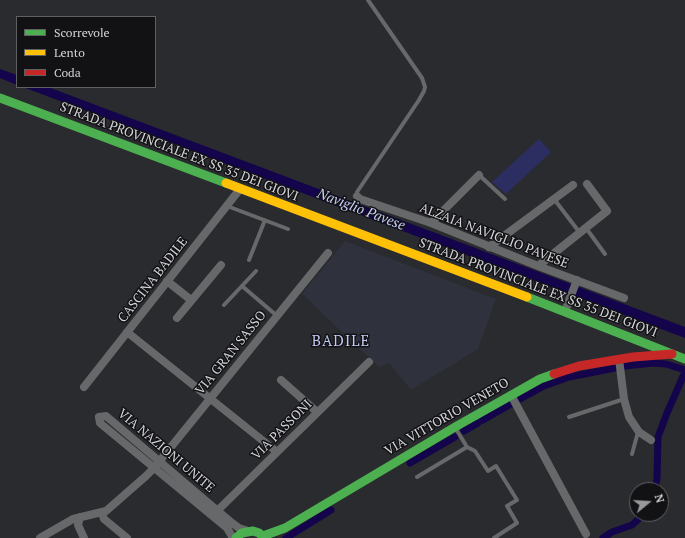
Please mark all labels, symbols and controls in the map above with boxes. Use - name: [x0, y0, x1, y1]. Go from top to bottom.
- legend: [16, 16, 156, 88]
- text: Scorrevole: [54, 25, 110, 40]
- text: Lento: [54, 45, 85, 60]
- text: Coda: [54, 65, 81, 80]
- street label: STRADA PROVINCIALE EX SS 35 DEI GIOVI: [58, 99, 300, 205]
- water label: Naviglio Pavese: [315, 185, 407, 235]
- street label: ALZAIA NAVIGLIO PAVESE: [417, 200, 571, 272]
- street label: CASCINA BADILE: [115, 234, 191, 326]
- street label: STRADA PROVINCIALE EX SS 35 DEI GIOVI: [417, 235, 659, 341]
- street label: VIA GRAN SASSO: [192, 308, 270, 398]
- district label: BADILE: [312, 333, 370, 351]
- street label: VIA VITTORIO VENETO: [382, 375, 512, 459]
- street label: VIA PASSONI: [249, 397, 315, 463]
- street label: VIA NAZIONI UNITE: [114, 406, 218, 496]
- north arrow: [629, 482, 669, 522]
- text: N: [652, 492, 667, 505]

